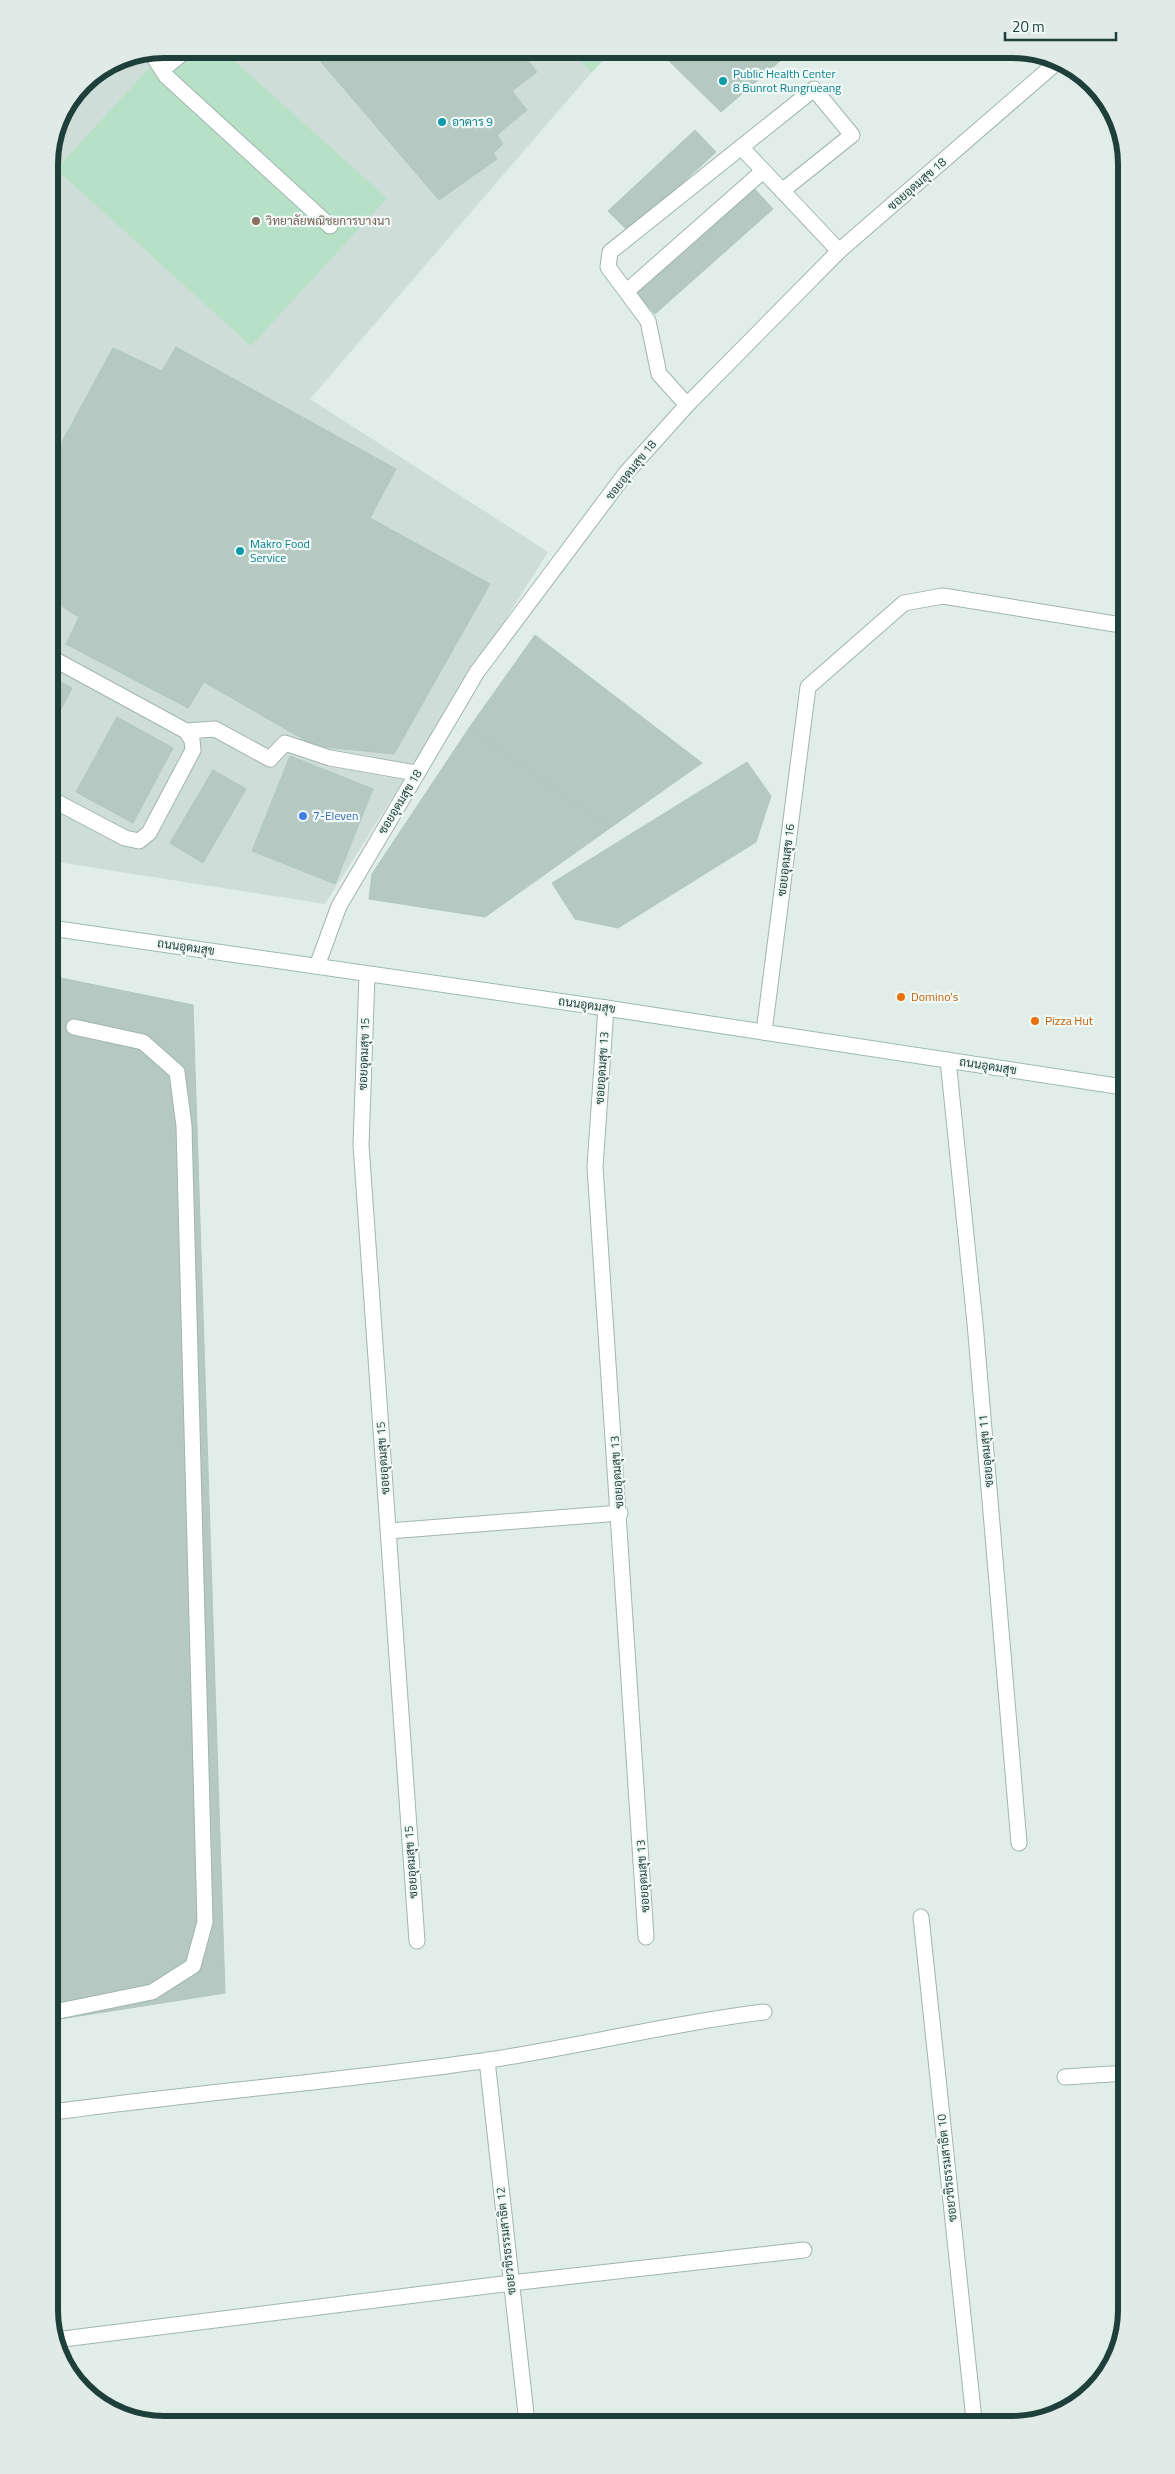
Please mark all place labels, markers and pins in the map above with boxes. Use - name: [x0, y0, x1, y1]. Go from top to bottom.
- place label: Public Health Center 8 Bunrot Rungrueang: [733, 64, 841, 97]
- marker: Public Health Center 8 Bunrot Rungrueang: [717, 75, 729, 87]
- place label: อาคาร 9: [452, 112, 493, 131]
- marker: อาคาร 9: [436, 116, 448, 128]
- place label: วิทยาลัยพณิชยการบางนา: [265, 211, 390, 230]
- marker: วิทยาลัยพณิชยการบางนา: [250, 215, 262, 227]
- place label: Makro Food Service: [250, 534, 310, 567]
- marker: Makro Food Service: [234, 545, 246, 557]
- place label: 7-Eleven: [313, 806, 359, 825]
- marker: 7-Eleven: [297, 810, 309, 822]
- place label: Domino's: [911, 987, 959, 1006]
- marker: Domino's: [895, 991, 907, 1003]
- place label: Pizza Hut: [1045, 1011, 1094, 1030]
- marker: Pizza Hut: [1029, 1015, 1041, 1027]

